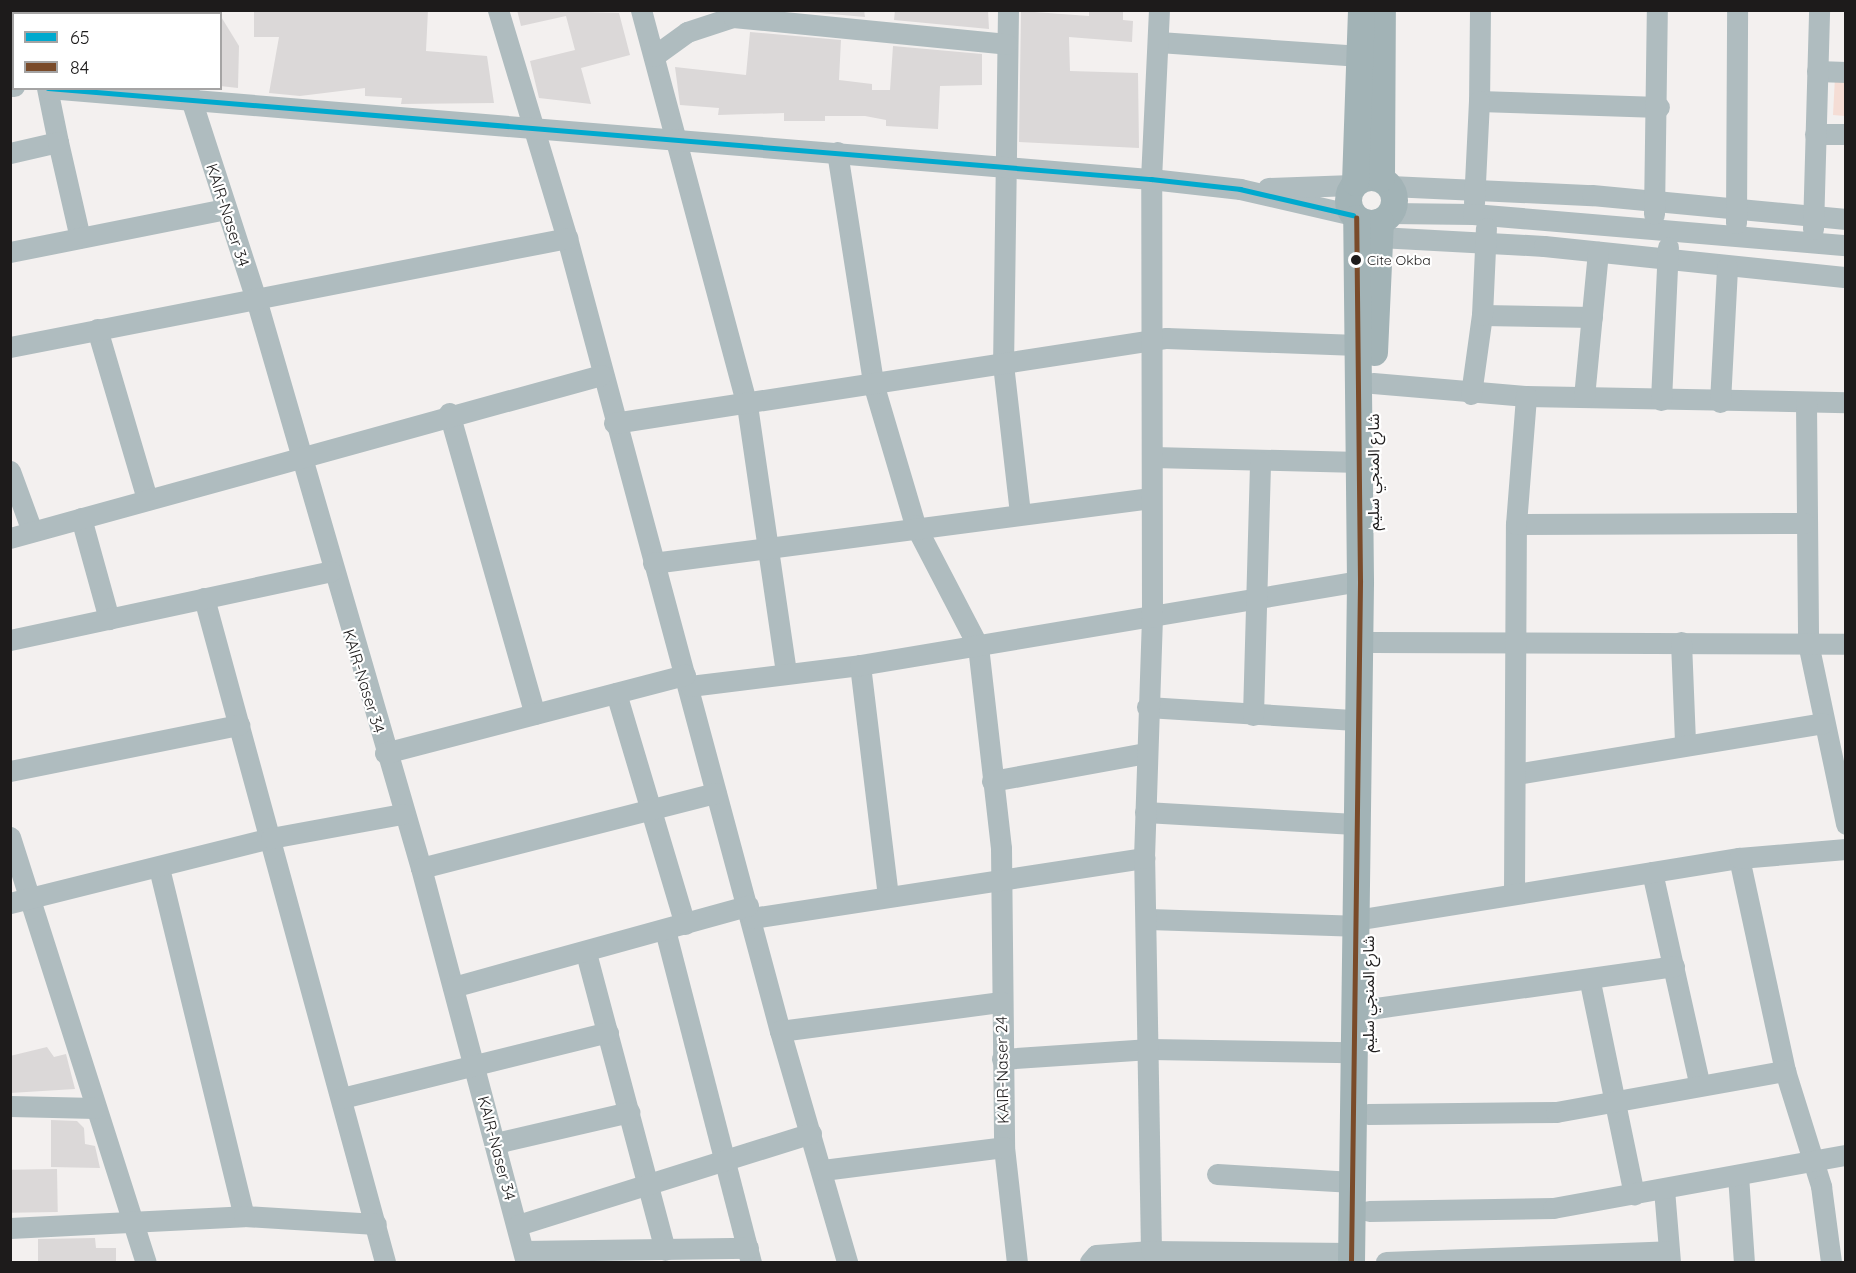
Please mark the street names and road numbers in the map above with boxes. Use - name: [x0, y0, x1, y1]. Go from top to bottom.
- street label: KAIR-Naser 34: [202, 161, 254, 269]
- street label: شارع المنجي سليم: [1363, 414, 1383, 530]
- street label: KAIR-Naser 34: [339, 627, 389, 735]
- street label: شارع المنجي سليم: [1358, 936, 1378, 1052]
- street label: KAIR-Naser 24: [991, 1016, 1013, 1124]
- street label: KAIR-Naser 34: [474, 1094, 520, 1202]

